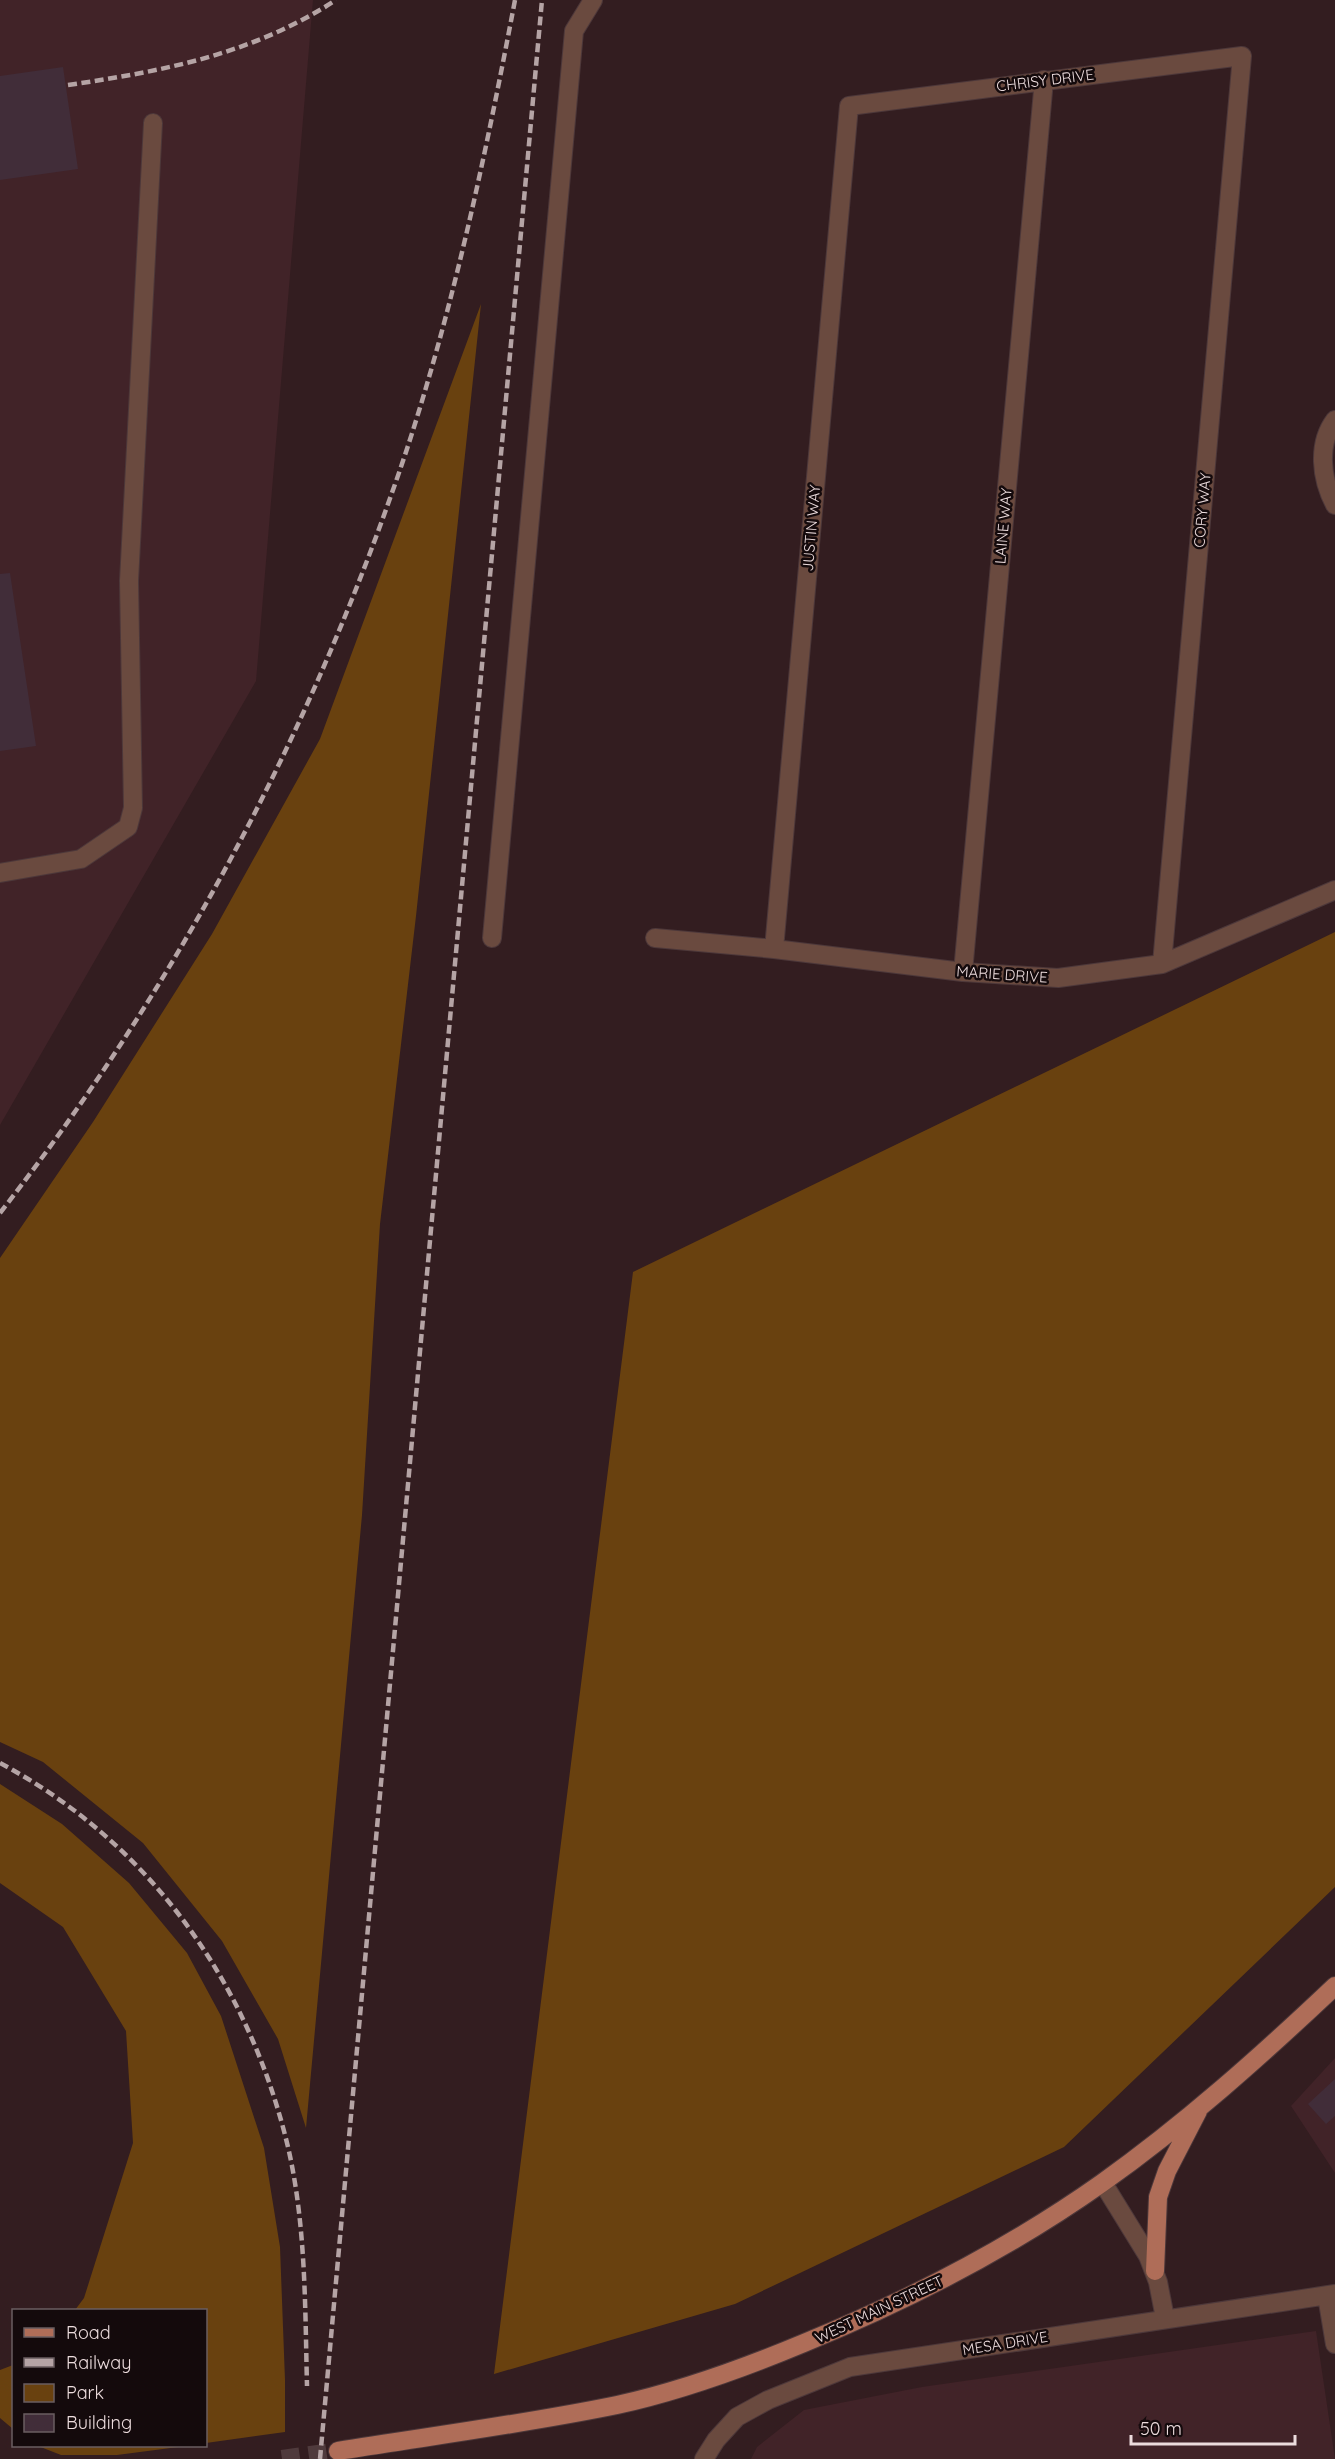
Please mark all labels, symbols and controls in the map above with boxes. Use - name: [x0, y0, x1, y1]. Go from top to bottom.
- street label: CHRISY DRIVE: [995, 65, 1095, 95]
- street label: CORY WAY: [1189, 471, 1215, 548]
- street label: JUSTIN WAY: [798, 483, 824, 572]
- street label: LAINE WAY: [990, 486, 1016, 565]
- street label: MARIE DRIVE: [956, 961, 1048, 987]
- street label: WEST MAIN STREET: [812, 2271, 946, 2347]
- legend: [12, 2309, 207, 2447]
- text: Road: [66, 2321, 111, 2344]
- street label: MESA DRIVE: [961, 2327, 1049, 2359]
- text: Railway: [66, 2351, 132, 2374]
- text: Park: [66, 2381, 104, 2404]
- scale bar: [1131, 2408, 1294, 2446]
- text: Building: [66, 2411, 132, 2434]
- text: 50 m: [1140, 2417, 1182, 2440]

